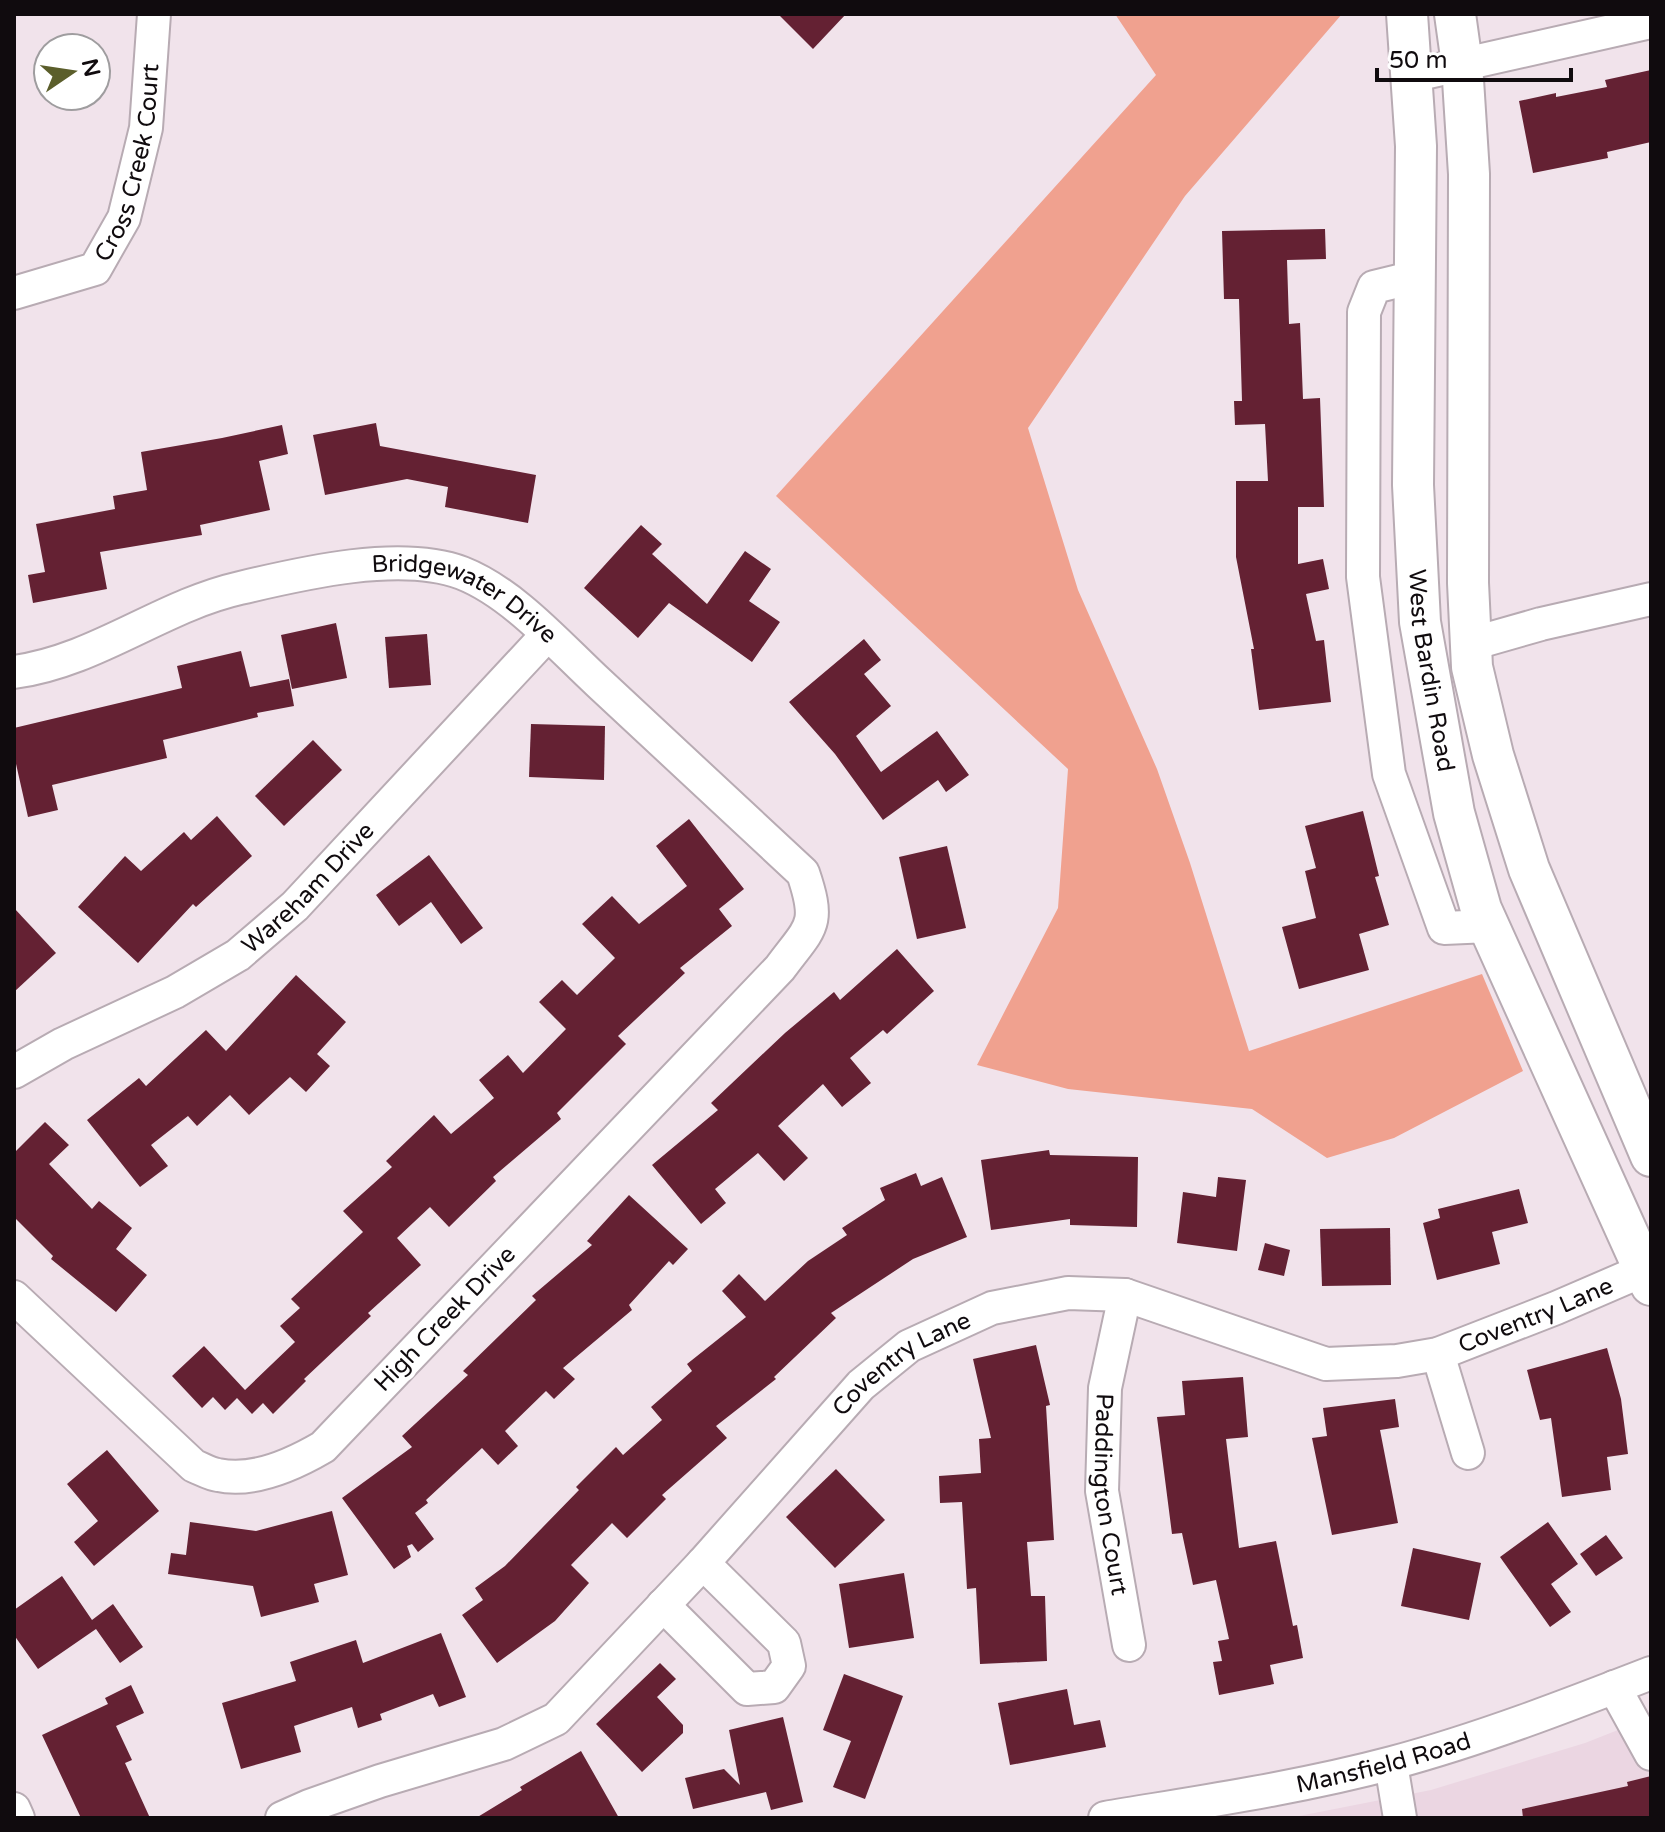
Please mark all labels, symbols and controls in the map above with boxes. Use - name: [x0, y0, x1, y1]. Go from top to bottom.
- north arrow: [32, 32, 112, 112]
- scale bar: [1377, 32, 1571, 82]
- text: 50 m: [1389, 46, 1447, 75]
- text: N: [76, 56, 105, 79]
- street label: Cross Creek Court: [88, 62, 165, 267]
- street label: Bridgewater Drive: [371, 549, 563, 649]
- street label: West Bardin Road: [1403, 568, 1461, 774]
- street label: Wareham Drive: [236, 816, 380, 960]
- street label: High Creek Drive: [368, 1240, 522, 1398]
- street label: Coventry Lane: [1454, 1271, 1617, 1359]
- street label: Coventry Lane: [826, 1305, 975, 1422]
- street label: Paddington Court: [1087, 1393, 1135, 1597]
- street label: Mansfield Road: [1294, 1726, 1474, 1799]

